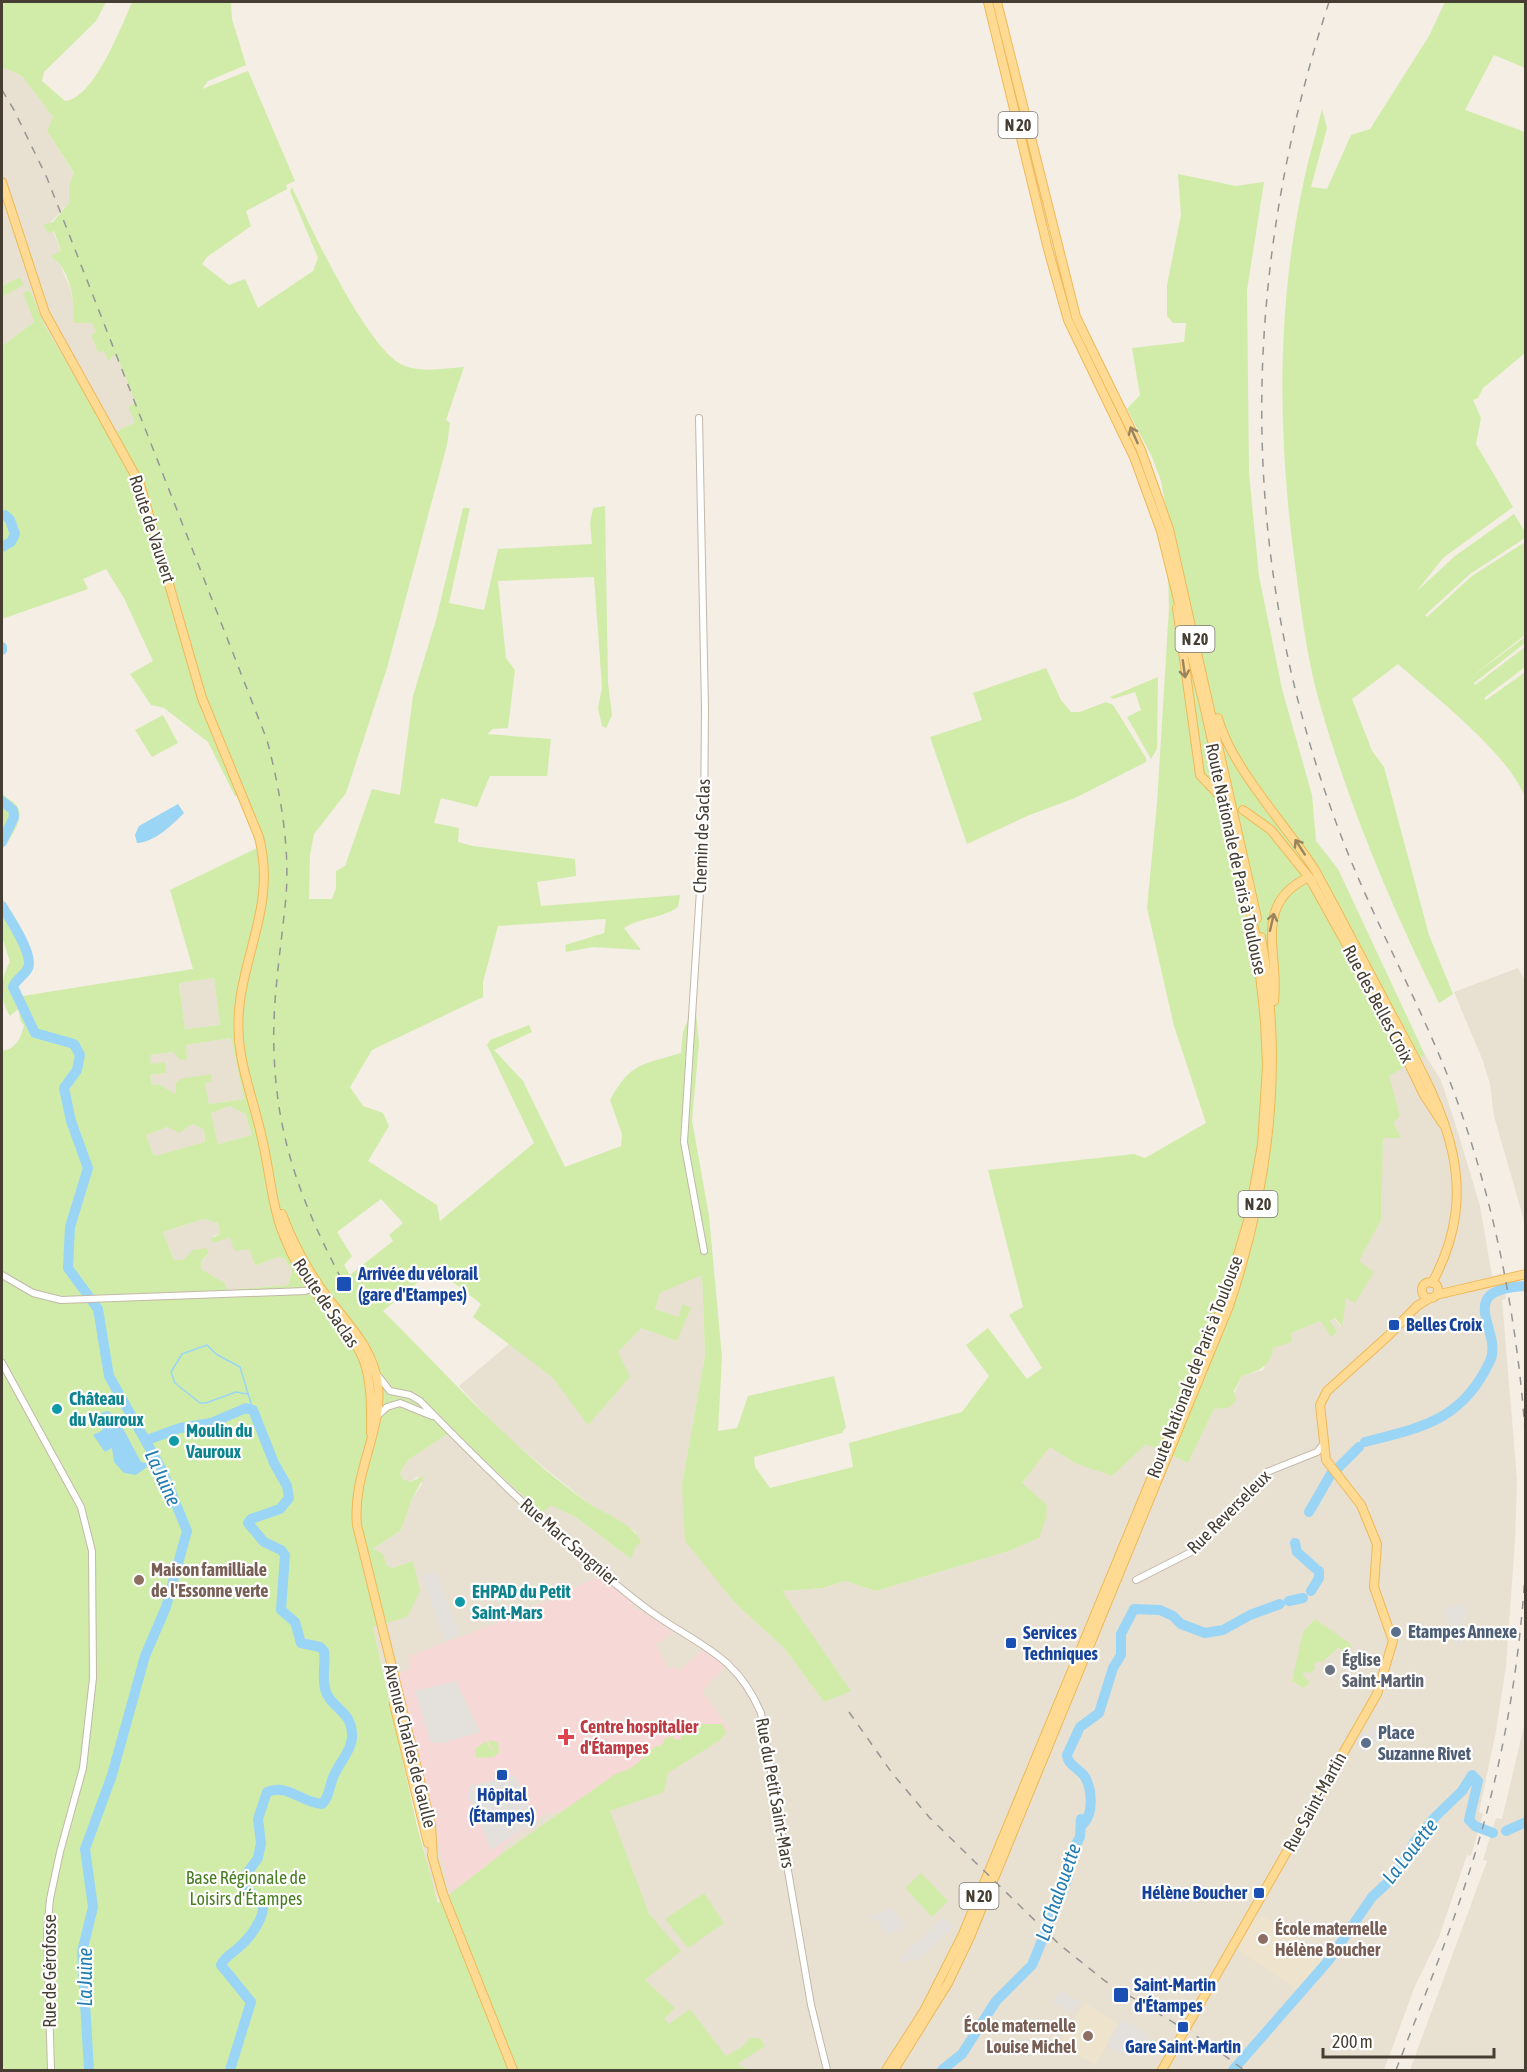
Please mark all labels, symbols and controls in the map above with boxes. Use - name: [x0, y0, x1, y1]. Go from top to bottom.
- road number: N 20: [998, 112, 1038, 138]
- one-way arrow: [1127, 426, 1138, 444]
- street label: Route de Vauvert: [125, 472, 180, 585]
- road number: N 20: [1176, 626, 1214, 652]
- one-way arrow: [1179, 659, 1190, 678]
- street label: Route Nationale de Paris à Toulouse: [1202, 741, 1271, 977]
- street label: Chemin de Saclas: [689, 778, 714, 894]
- one-way arrow: [1294, 839, 1306, 856]
- one-way arrow: [1267, 913, 1279, 932]
- street label: Rue des Belles Croix: [1339, 941, 1418, 1066]
- road number: N 20: [1238, 1191, 1278, 1217]
- street label: Route Nationale de Paris à Toulouse: [1142, 1253, 1247, 1481]
- street label: Route de Saclas: [289, 1254, 364, 1351]
- place label: Arrivée du vélorail (gare d'Etampes): [357, 1263, 478, 1305]
- marker: Arrivée du vélorail (gare d'Etampes): [335, 1275, 353, 1293]
- place label: Belles Croix: [1406, 1314, 1483, 1335]
- marker: Belles Croix: [1387, 1318, 1401, 1332]
- place label: Château du Vauroux: [69, 1388, 144, 1430]
- marker: Château du Vauroux: [50, 1402, 64, 1416]
- place label: Moulin du Vauroux: [185, 1420, 253, 1462]
- marker: Moulin du Vauroux: [167, 1434, 181, 1448]
- water label: La Juine: [141, 1446, 186, 1509]
- street label: Rue Reverseleux: [1183, 1466, 1275, 1558]
- street label: Rue Marc Sangnier: [516, 1494, 623, 1590]
- place label: Maison familliale de l'Essonne verte: [151, 1559, 269, 1601]
- marker: Maison familliale de l'Essonne verte: [132, 1573, 146, 1587]
- place label: EHPAD du Petit Saint-Mars: [472, 1581, 571, 1623]
- marker: EHPAD du Petit Saint-Mars: [453, 1595, 467, 1609]
- place label: Etampes Annexe: [1408, 1621, 1517, 1642]
- place label: Services Techniques: [1023, 1622, 1099, 1664]
- marker: Etampes Annexe: [1389, 1625, 1403, 1639]
- marker: Services Techniques: [1004, 1636, 1018, 1650]
- place label: Église Saint-Martin: [1342, 1649, 1424, 1691]
- street label: Avenue Charles de Gaulle: [380, 1662, 441, 1830]
- marker: Église Saint-Martin: [1323, 1663, 1337, 1677]
- place label: Centre hospitalier d'Étampes: [580, 1716, 699, 1758]
- street label: Rue du Petit Saint-Mars: [752, 1716, 799, 1870]
- place label: Place Suzanne Rivet: [1378, 1722, 1472, 1764]
- marker: Centre hospitalier d'Étampes: [557, 1728, 575, 1746]
- marker: Place Suzanne Rivet: [1359, 1736, 1373, 1750]
- street label: Rue Saint-Martin: [1279, 1748, 1351, 1855]
- marker: Hôpital (Étampes): [495, 1768, 509, 1782]
- place label: Hôpital (Étampes): [469, 1784, 535, 1826]
- water label: La Louette: [1377, 1814, 1442, 1888]
- water label: La Chalouette: [1030, 1840, 1085, 1943]
- park label: Base Régionale de Loisirs d'Étampes: [186, 1867, 306, 1909]
- place label: Hélène Boucher: [1142, 1882, 1248, 1903]
- road number: N 20: [960, 1883, 998, 1909]
- marker: Hélène Boucher: [1252, 1886, 1266, 1900]
- street label: Rue de Gérofosse: [39, 1914, 60, 2028]
- place label: École maternelle Hélène Boucher: [1275, 1918, 1387, 1960]
- marker: École maternelle Hélène Boucher: [1256, 1932, 1270, 1946]
- water label: La Juine: [73, 1947, 96, 2007]
- place label: Saint-Martin d'Étampes: [1134, 1974, 1216, 2016]
- marker: Saint-Martin d'Étampes: [1112, 1986, 1130, 2004]
- place label: École maternelle Louise Michel: [964, 2015, 1076, 2057]
- marker: Gare Saint-Martin: [1176, 2020, 1190, 2034]
- scale bar: [1323, 2021, 1494, 2059]
- marker: École maternelle Louise Michel: [1081, 2029, 1095, 2043]
- text: 200 m: [1332, 2031, 1373, 2052]
- place label: Gare Saint-Martin: [1125, 2036, 1241, 2057]

